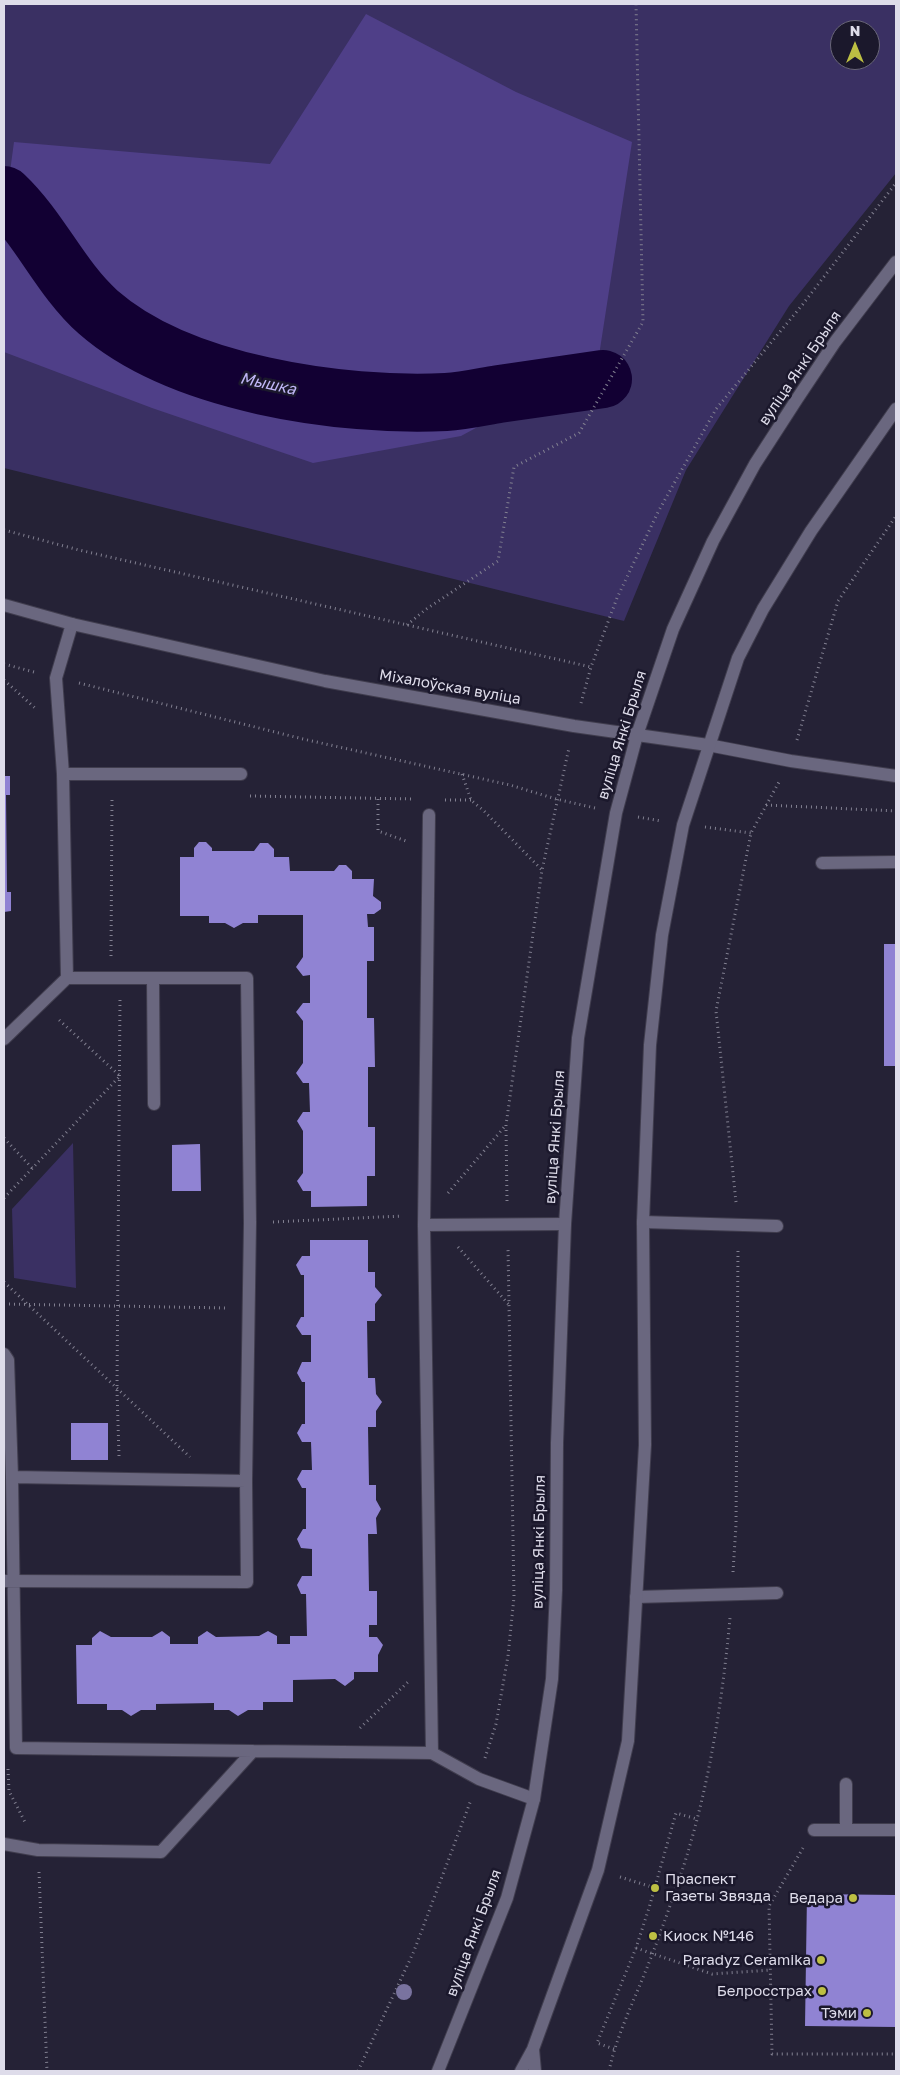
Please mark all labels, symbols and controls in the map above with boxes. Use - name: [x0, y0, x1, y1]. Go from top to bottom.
- north arrow: [830, 20, 880, 70]
- text: N: [850, 22, 860, 39]
- street label: вуліца Янкі Брыля: [755, 307, 845, 429]
- water label: Мышка: [238, 369, 298, 399]
- street label: Міхалоўская вуліца: [378, 666, 522, 708]
- street label: вуліца Янкі Брыля: [594, 668, 650, 802]
- street label: вуліца Янкі Брыля: [541, 1070, 569, 1204]
- street label: вуліца Янкі Брыля: [529, 1475, 549, 1609]
- street label: вуліца Янкі Брыля: [443, 1867, 505, 1999]
- place label: Праспект Газеты Звязда: [665, 1870, 771, 1905]
- marker: Праспект Газеты Звязда: [649, 1882, 661, 1894]
- place label: Ведара: [789, 1889, 843, 1907]
- marker: Ведара: [847, 1892, 859, 1904]
- place label: Киоск №146: [663, 1927, 754, 1945]
- marker: Киоск №146: [647, 1930, 659, 1942]
- place label: Paradyz Ceramika: [682, 1951, 811, 1969]
- marker: Paradyz Ceramika: [815, 1954, 827, 1966]
- place label: Белросстрах: [717, 1982, 812, 2000]
- marker: Белросстрах: [816, 1985, 828, 1997]
- place label: Тэми: [821, 2004, 857, 2022]
- marker: Тэми: [861, 2007, 873, 2019]

